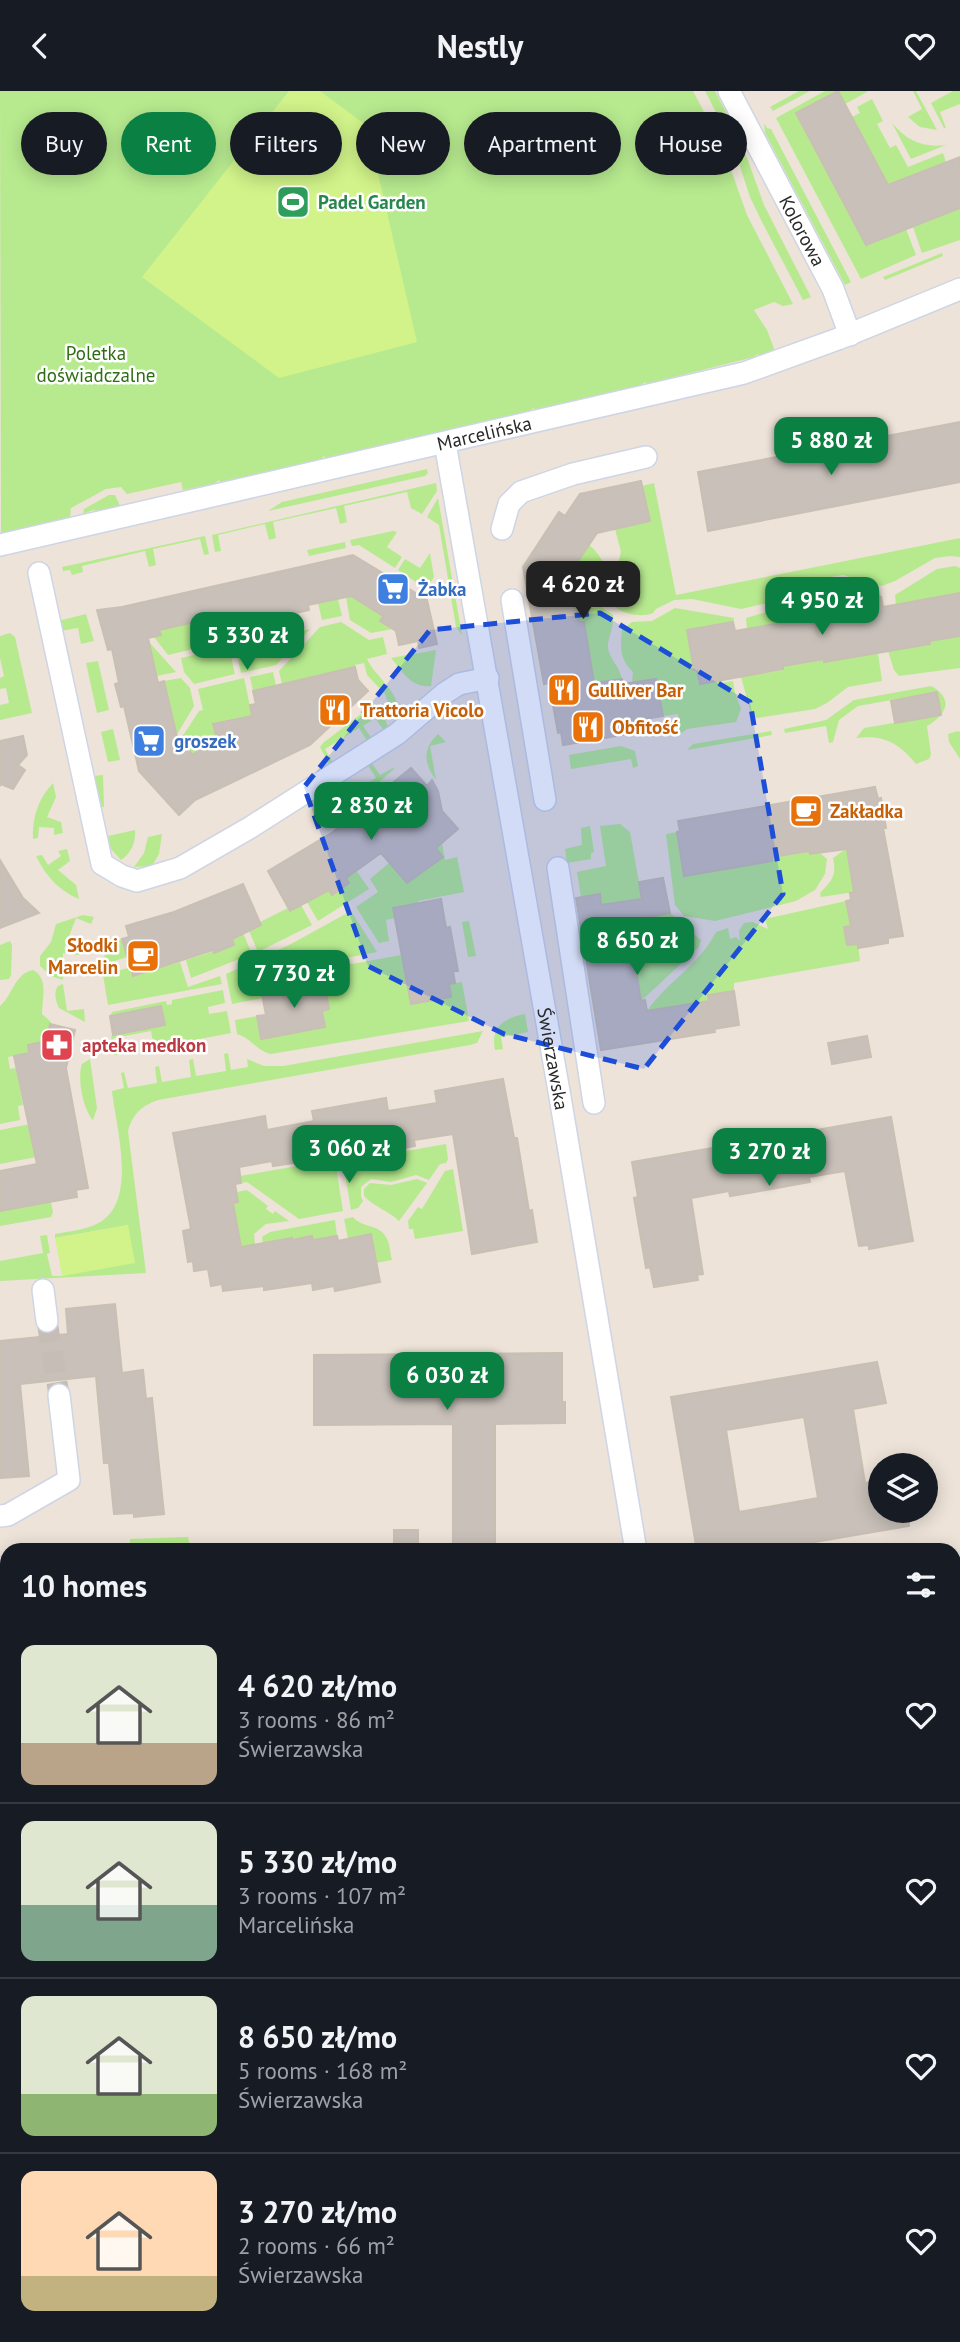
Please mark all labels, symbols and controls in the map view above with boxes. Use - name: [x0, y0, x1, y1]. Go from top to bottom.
- text: Nestly: [437, 25, 523, 67]
- icon: back: [21, 27, 59, 65]
- icon: heart: [901, 27, 939, 65]
- chip: Buy: [21, 112, 107, 175]
- chip: Rent: [121, 112, 216, 175]
- chip: Filters: [230, 112, 342, 175]
- chip: New: [356, 112, 450, 175]
- chip: Apartment: [464, 112, 621, 175]
- chip: House: [635, 112, 747, 175]
- sports icon: Padel Garden: [274, 183, 312, 221]
- place label: Padel Garden: [318, 190, 426, 214]
- street label: Kolorowa: [774, 191, 831, 270]
- park label: Poletka doświadczalne: [37, 341, 155, 387]
- street label: Marcelińska: [435, 411, 534, 456]
- pin: 5 880 zł: [759, 417, 903, 477]
- text: 5 880 zł: [790, 425, 872, 454]
- pin: 4 620 zł: [511, 561, 655, 621]
- text: 4 620 zł: [542, 569, 624, 598]
- supermarket icon: Żabka: [374, 570, 412, 608]
- place label: Żabka: [418, 577, 466, 601]
- pin: 4 950 zł: [750, 577, 894, 637]
- text: 4 950 zł: [781, 585, 863, 614]
- pin: 5 330 zł: [175, 613, 319, 672]
- text: 5 330 zł: [206, 620, 288, 649]
- restaurant icon: Gulliver Bar: [545, 671, 583, 709]
- place label: Gulliver Bar: [588, 678, 684, 702]
- restaurant icon: Trattoria Vicolo: [316, 691, 354, 729]
- place label: Trattoria Vicolo: [360, 698, 484, 722]
- restaurant icon: Obfitość: [569, 708, 607, 746]
- place label: Obfitość: [612, 715, 678, 739]
- supermarket icon: groszek: [130, 722, 168, 760]
- place label: groszek: [174, 729, 237, 753]
- pin: 2 830 zł: [299, 783, 443, 842]
- text: 2 830 zł: [330, 790, 412, 819]
- cafe icon: Zakładka: [787, 792, 825, 830]
- place label: Zakładka: [830, 799, 903, 823]
- pin: 8 650 zł: [565, 917, 709, 977]
- text: 8 650 zł: [596, 925, 678, 954]
- place label: Słodki Marcelin: [48, 933, 118, 979]
- cafe icon: Słodki Marcelin: [124, 937, 162, 975]
- pin: 7 730 zł: [222, 951, 366, 1010]
- text: 7 730 zł: [254, 958, 334, 987]
- street label: Świerzawska: [532, 1005, 574, 1112]
- pharmacy icon: apteka medkon: [38, 1026, 76, 1064]
- place label: apteka medkon: [82, 1033, 206, 1057]
- pin: 3 060 zł: [277, 1125, 421, 1185]
- pin: 3 270 zł: [697, 1129, 841, 1188]
- text: 3 060 zł: [308, 1133, 390, 1162]
- text: 3 270 zł: [728, 1136, 810, 1165]
- pin: 6 030 zł: [375, 1353, 519, 1412]
- text: 6 030 zł: [406, 1360, 488, 1389]
- map controls: [868, 1453, 938, 1523]
- button: layers: [868, 1453, 938, 1523]
- text: 10 homes: [21, 1566, 147, 1605]
- icon: filters: [902, 1566, 940, 1604]
- text: 4 620 zł/mo: [238, 1666, 397, 1705]
- icon: home: [77, 1673, 161, 1757]
- icon: heart: [902, 1696, 940, 1734]
- text: 3 rooms · 86 m²: [238, 1705, 395, 1734]
- text: Świerzawska: [238, 1734, 364, 1763]
- text: 5 330 zł/mo: [238, 1842, 397, 1881]
- icon: home: [77, 1849, 161, 1933]
- icon: heart: [902, 1872, 940, 1910]
- text: 3 rooms · 107 m²: [238, 1881, 406, 1910]
- text: Marcelińska: [238, 1910, 355, 1939]
- text: 8 650 zł/mo: [238, 2017, 397, 2056]
- icon: home: [77, 2024, 161, 2108]
- icon: heart: [902, 2047, 940, 2085]
- text: 5 rooms · 168 m²: [238, 2056, 407, 2085]
- text: Świerzawska: [238, 2085, 364, 2114]
- text: 3 270 zł/mo: [238, 2192, 397, 2231]
- icon: home: [77, 2199, 161, 2283]
- icon: heart: [902, 2222, 940, 2260]
- text: 2 rooms · 66 m²: [238, 2231, 395, 2260]
- text: Świerzawska: [238, 2260, 364, 2289]

